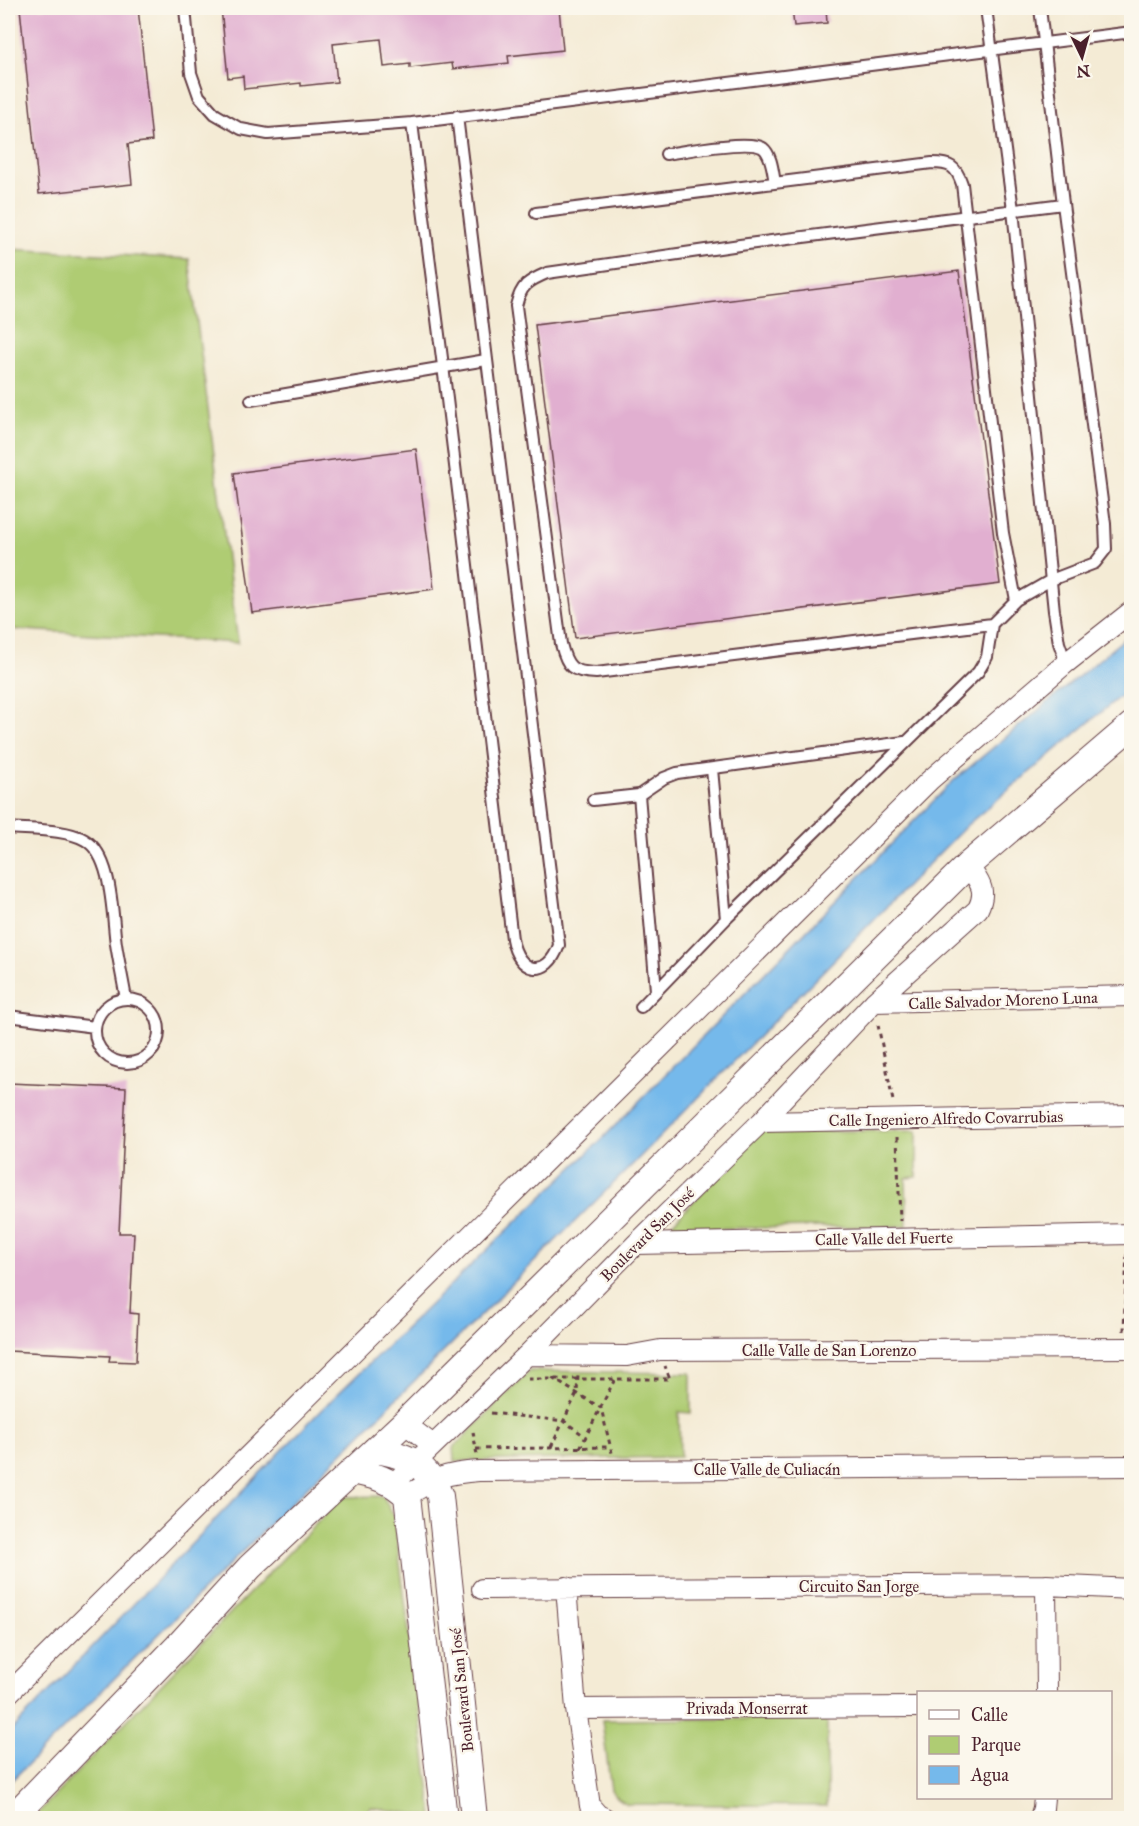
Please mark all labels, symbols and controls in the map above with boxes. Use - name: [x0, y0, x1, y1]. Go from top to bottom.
- north arrow: [1052, 27, 1112, 87]
- text: N: [1075, 61, 1091, 82]
- street label: Calle Salvador Moreno Luna: [908, 988, 1098, 1013]
- street label: Calle Ingeniero Alfredo Covarrubias: [829, 1107, 1064, 1131]
- street label: Boulevard San José: [596, 1183, 699, 1286]
- street label: Calle Valle del Fuerte: [815, 1228, 953, 1249]
- street label: Calle Valle de San Lorenzo: [742, 1341, 916, 1360]
- street label: Calle Valle de Culiacán: [694, 1460, 841, 1479]
- street label: Circuito San Jorge: [799, 1577, 920, 1597]
- street label: Boulevard San José: [445, 1626, 478, 1753]
- legend: [917, 1691, 1112, 1799]
- street label: Privada Monserrat: [686, 1699, 808, 1718]
- text: Calle: [971, 1704, 1008, 1726]
- text: Parque: [971, 1734, 1021, 1757]
- text: Agua: [970, 1764, 1009, 1787]

